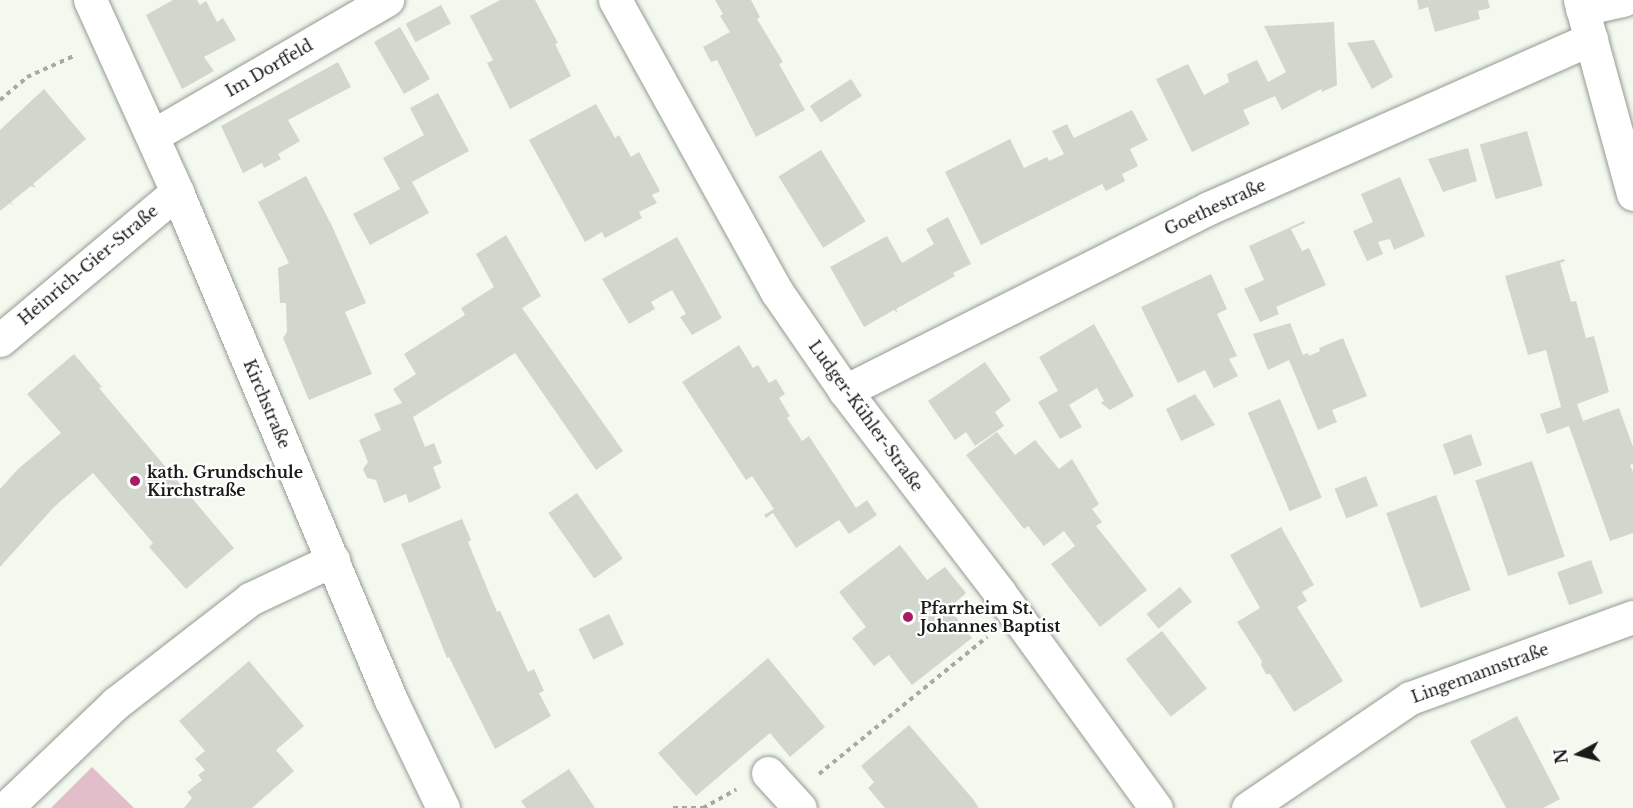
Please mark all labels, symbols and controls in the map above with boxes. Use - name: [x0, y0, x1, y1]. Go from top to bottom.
- street label: Im Dorffeld: [222, 35, 316, 101]
- street label: Goethestraße: [1161, 175, 1269, 239]
- street label: Heinrich-Gier-Straße: [14, 201, 162, 329]
- street label: Ludger-Kühler-Straße: [805, 337, 927, 495]
- street label: Kirchstraße: [240, 357, 294, 451]
- place label: kath. Grundschule Kirchstraße: [147, 462, 303, 500]
- marker: kath. Grundschule Kirchstraße: [128, 474, 142, 488]
- place label: Pfarrheim St. Johannes Baptist: [920, 598, 1060, 636]
- marker: Pfarrheim St. Johannes Baptist: [901, 610, 915, 624]
- street label: Lingemannstraße: [1409, 639, 1551, 707]
- north arrow: [1549, 724, 1609, 784]
- text: N: [1550, 748, 1572, 765]

